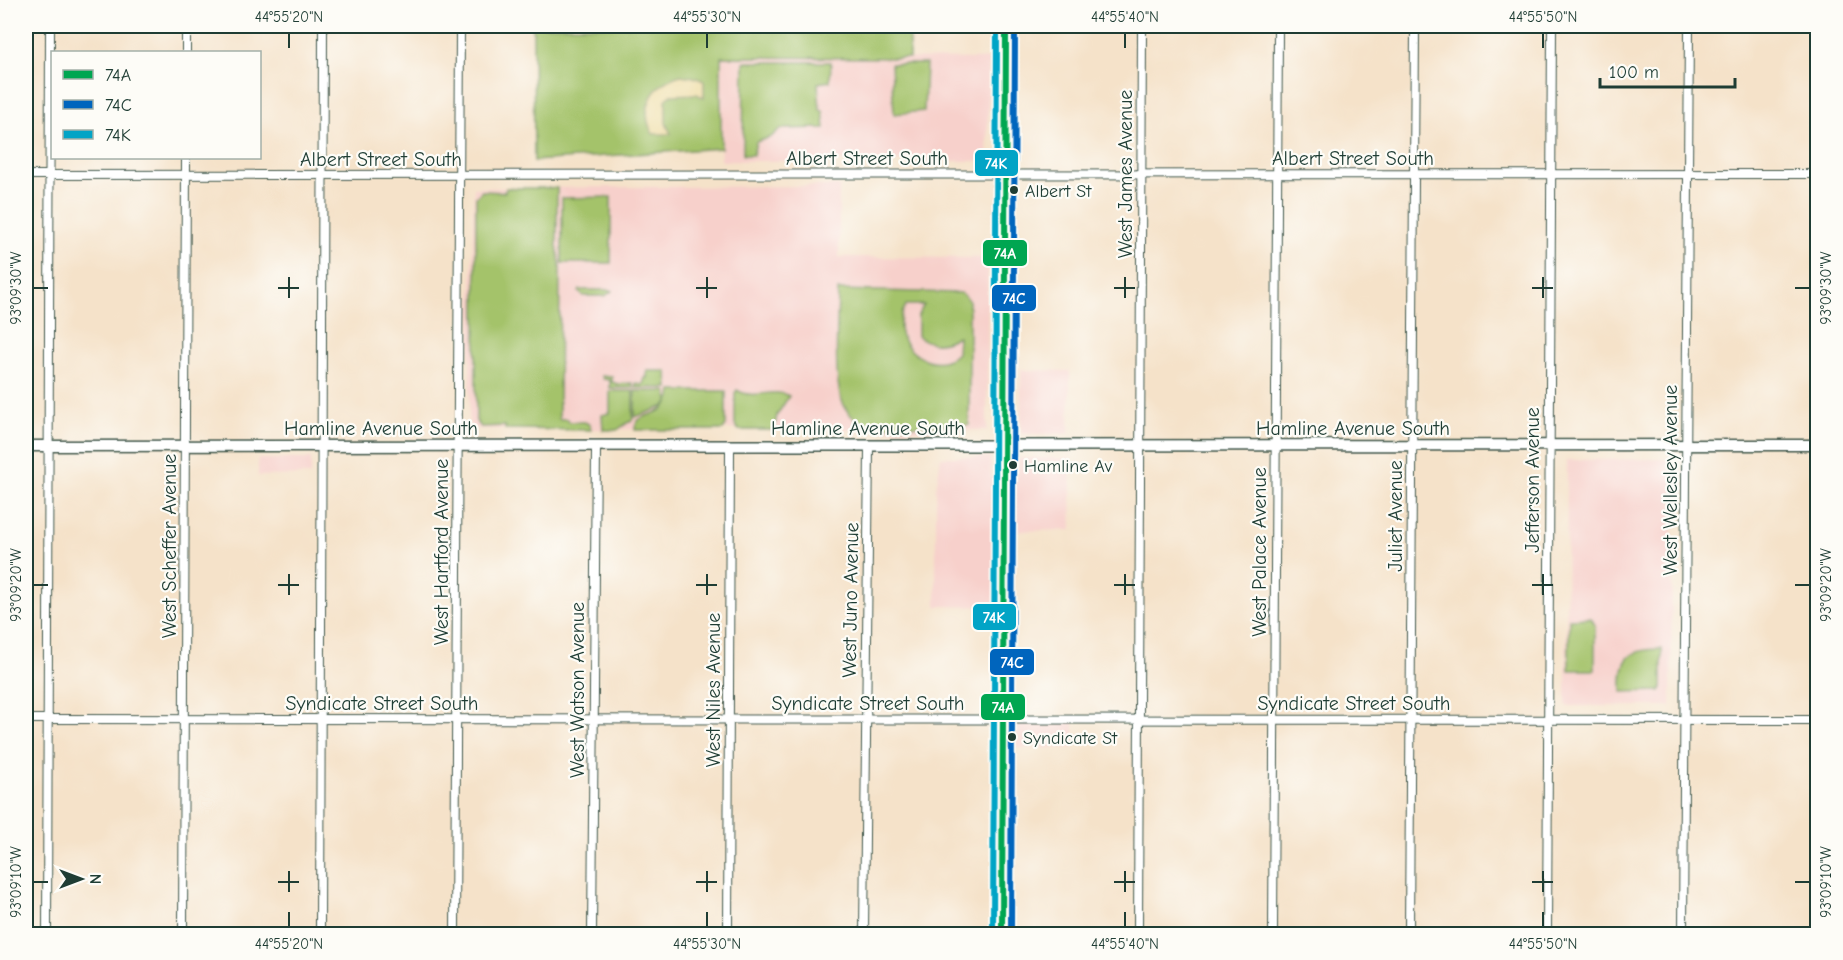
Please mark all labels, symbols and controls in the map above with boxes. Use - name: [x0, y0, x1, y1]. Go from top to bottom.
- text: 44°55'20"N: [255, 8, 323, 26]
- text: 44°55'30"N: [673, 8, 741, 26]
- text: 44°55'40"N: [1091, 8, 1159, 26]
- text: 44°55'50"N: [1509, 8, 1577, 26]
- legend: [51, 51, 261, 159]
- scale bar: [1600, 51, 1735, 89]
- text: 100 m: [1609, 62, 1659, 83]
- text: 74A: [105, 65, 131, 86]
- street label: West James Avenue: [1114, 90, 1137, 258]
- text: 74C: [105, 95, 132, 116]
- text: 74K: [105, 125, 131, 146]
- street label: Albert Street South: [786, 147, 948, 170]
- street label: Albert Street South: [1272, 147, 1434, 170]
- street label: Albert Street South: [300, 148, 462, 171]
- line badge: 74K: [974, 149, 1019, 177]
- text: 74K: [985, 155, 1007, 173]
- place label: Albert St: [1025, 181, 1092, 202]
- marker: Albert St: [1008, 184, 1020, 196]
- line badge: 74A: [982, 239, 1028, 267]
- text: 74A: [994, 245, 1016, 263]
- text: 93°09'30"W: [7, 251, 25, 325]
- text: 93°09'30"W: [1817, 251, 1835, 325]
- line badge: 74C: [991, 284, 1037, 312]
- text: 74C: [1002, 290, 1026, 308]
- street label: West Wellesley Avenue: [1659, 385, 1682, 575]
- street label: Jefferson Avenue: [1521, 407, 1544, 553]
- street label: Hamline Avenue South: [284, 417, 478, 440]
- street label: Hamline Avenue South: [771, 417, 965, 440]
- street label: Hamline Avenue South: [1256, 417, 1450, 440]
- street label: West Scheffer Avenue: [158, 454, 181, 638]
- place label: Hamline Av: [1024, 456, 1113, 477]
- street label: West Hartford Avenue: [430, 459, 453, 645]
- marker: Hamline Av: [1007, 459, 1019, 471]
- street label: Juliet Avenue: [1384, 460, 1407, 572]
- street label: West Palace Avenue: [1248, 467, 1271, 637]
- street label: West Juno Avenue: [838, 522, 863, 678]
- text: 93°09'20"W: [7, 548, 25, 622]
- text: 93°09'20"W: [1817, 548, 1835, 622]
- street label: West Watson Avenue: [566, 602, 589, 778]
- line badge: 74K: [972, 603, 1017, 631]
- text: 74K: [983, 609, 1005, 627]
- street label: West Niles Avenue: [702, 613, 725, 767]
- line badge: 74C: [989, 648, 1035, 676]
- text: 74C: [1000, 654, 1024, 672]
- street label: Syndicate Street South: [285, 692, 479, 715]
- street label: Syndicate Street South: [771, 692, 965, 715]
- street label: Syndicate Street South: [1257, 692, 1451, 715]
- line badge: 74A: [980, 693, 1026, 721]
- text: 74A: [992, 699, 1014, 717]
- place label: Syndicate St: [1023, 728, 1118, 749]
- marker: Syndicate St: [1006, 731, 1018, 743]
- text: 93°09'10"W: [7, 846, 25, 918]
- text: 93°09'10"W: [1817, 846, 1835, 918]
- north arrow: [51, 849, 111, 909]
- text: N: [86, 874, 104, 884]
- text: 44°55'20"N: [255, 935, 323, 953]
- text: 44°55'30"N: [673, 935, 741, 953]
- text: 44°55'40"N: [1091, 935, 1159, 953]
- text: 44°55'50"N: [1509, 935, 1577, 953]

